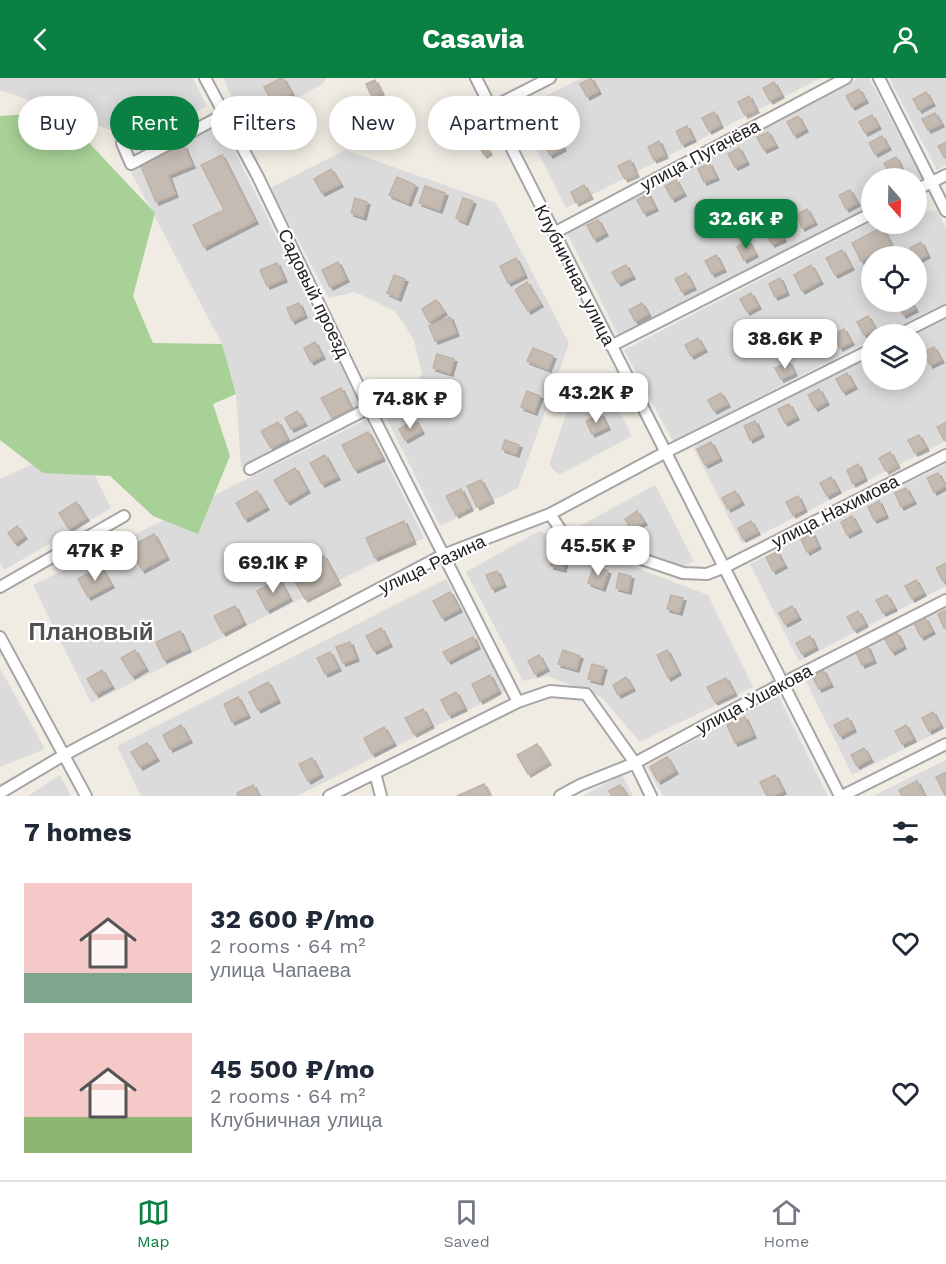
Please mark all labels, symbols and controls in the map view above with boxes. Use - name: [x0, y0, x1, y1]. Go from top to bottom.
- icon: back: [24, 23, 57, 56]
- text: Casavia: [422, 23, 524, 55]
- icon: person: [889, 23, 922, 56]
- chip: Buy: [18, 96, 98, 150]
- chip: Rent: [110, 96, 199, 150]
- chip: Filters: [211, 96, 317, 150]
- chip: New: [329, 96, 416, 150]
- chip: Apartment: [428, 96, 580, 150]
- street label: улица Пугачёва: [637, 114, 764, 195]
- north arrow: [861, 168, 927, 234]
- map controls: [861, 168, 927, 390]
- pin: 32.6K ₽: [691, 199, 801, 250]
- street label: Клубничная улица: [530, 201, 620, 350]
- text: 32.6K ₽: [708, 206, 784, 230]
- street label: Садовый проезд: [274, 225, 354, 361]
- button: locate: [861, 246, 927, 312]
- pin: 38.6K ₽: [730, 319, 840, 370]
- button: layers: [861, 324, 927, 390]
- text: 38.6K ₽: [747, 326, 823, 350]
- pin: 43.2K ₽: [541, 373, 651, 424]
- pin: 74.8K ₽: [355, 379, 465, 430]
- text: 43.2K ₽: [558, 380, 634, 404]
- text: 74.8K ₽: [373, 386, 447, 410]
- street label: улица Нахимова: [768, 470, 903, 552]
- pin: 45.5K ₽: [543, 526, 653, 577]
- street label: улица Разина: [375, 530, 489, 598]
- pin: 47K ₽: [53, 531, 137, 582]
- text: 45.5K ₽: [560, 533, 636, 557]
- text: 47K ₽: [66, 538, 124, 562]
- pin: 69.1K ₽: [218, 543, 328, 594]
- text: 69.1K ₽: [238, 550, 308, 574]
- district label: Плановый: [28, 618, 154, 646]
- street label: улица Ушакова: [692, 659, 816, 738]
- icon: filters: [889, 816, 922, 849]
- text: 7 homes: [24, 817, 132, 847]
- text: 32 600 ₽/mo: [210, 904, 375, 934]
- icon: home: [72, 907, 144, 979]
- icon: heart: [889, 927, 922, 960]
- text: 2 rooms · 64 m²: [210, 934, 366, 958]
- text: улица Чапаева: [210, 958, 351, 982]
- text: 45 500 ₽/mo: [210, 1054, 375, 1084]
- icon: home: [72, 1057, 144, 1129]
- icon: heart: [889, 1077, 922, 1110]
- text: 2 rooms · 64 m²: [210, 1084, 366, 1108]
- text: Клубничная улица: [210, 1108, 382, 1132]
- tab: Map: [137, 1196, 170, 1251]
- tab: Saved: [443, 1196, 490, 1251]
- tab: Home: [763, 1196, 809, 1251]

